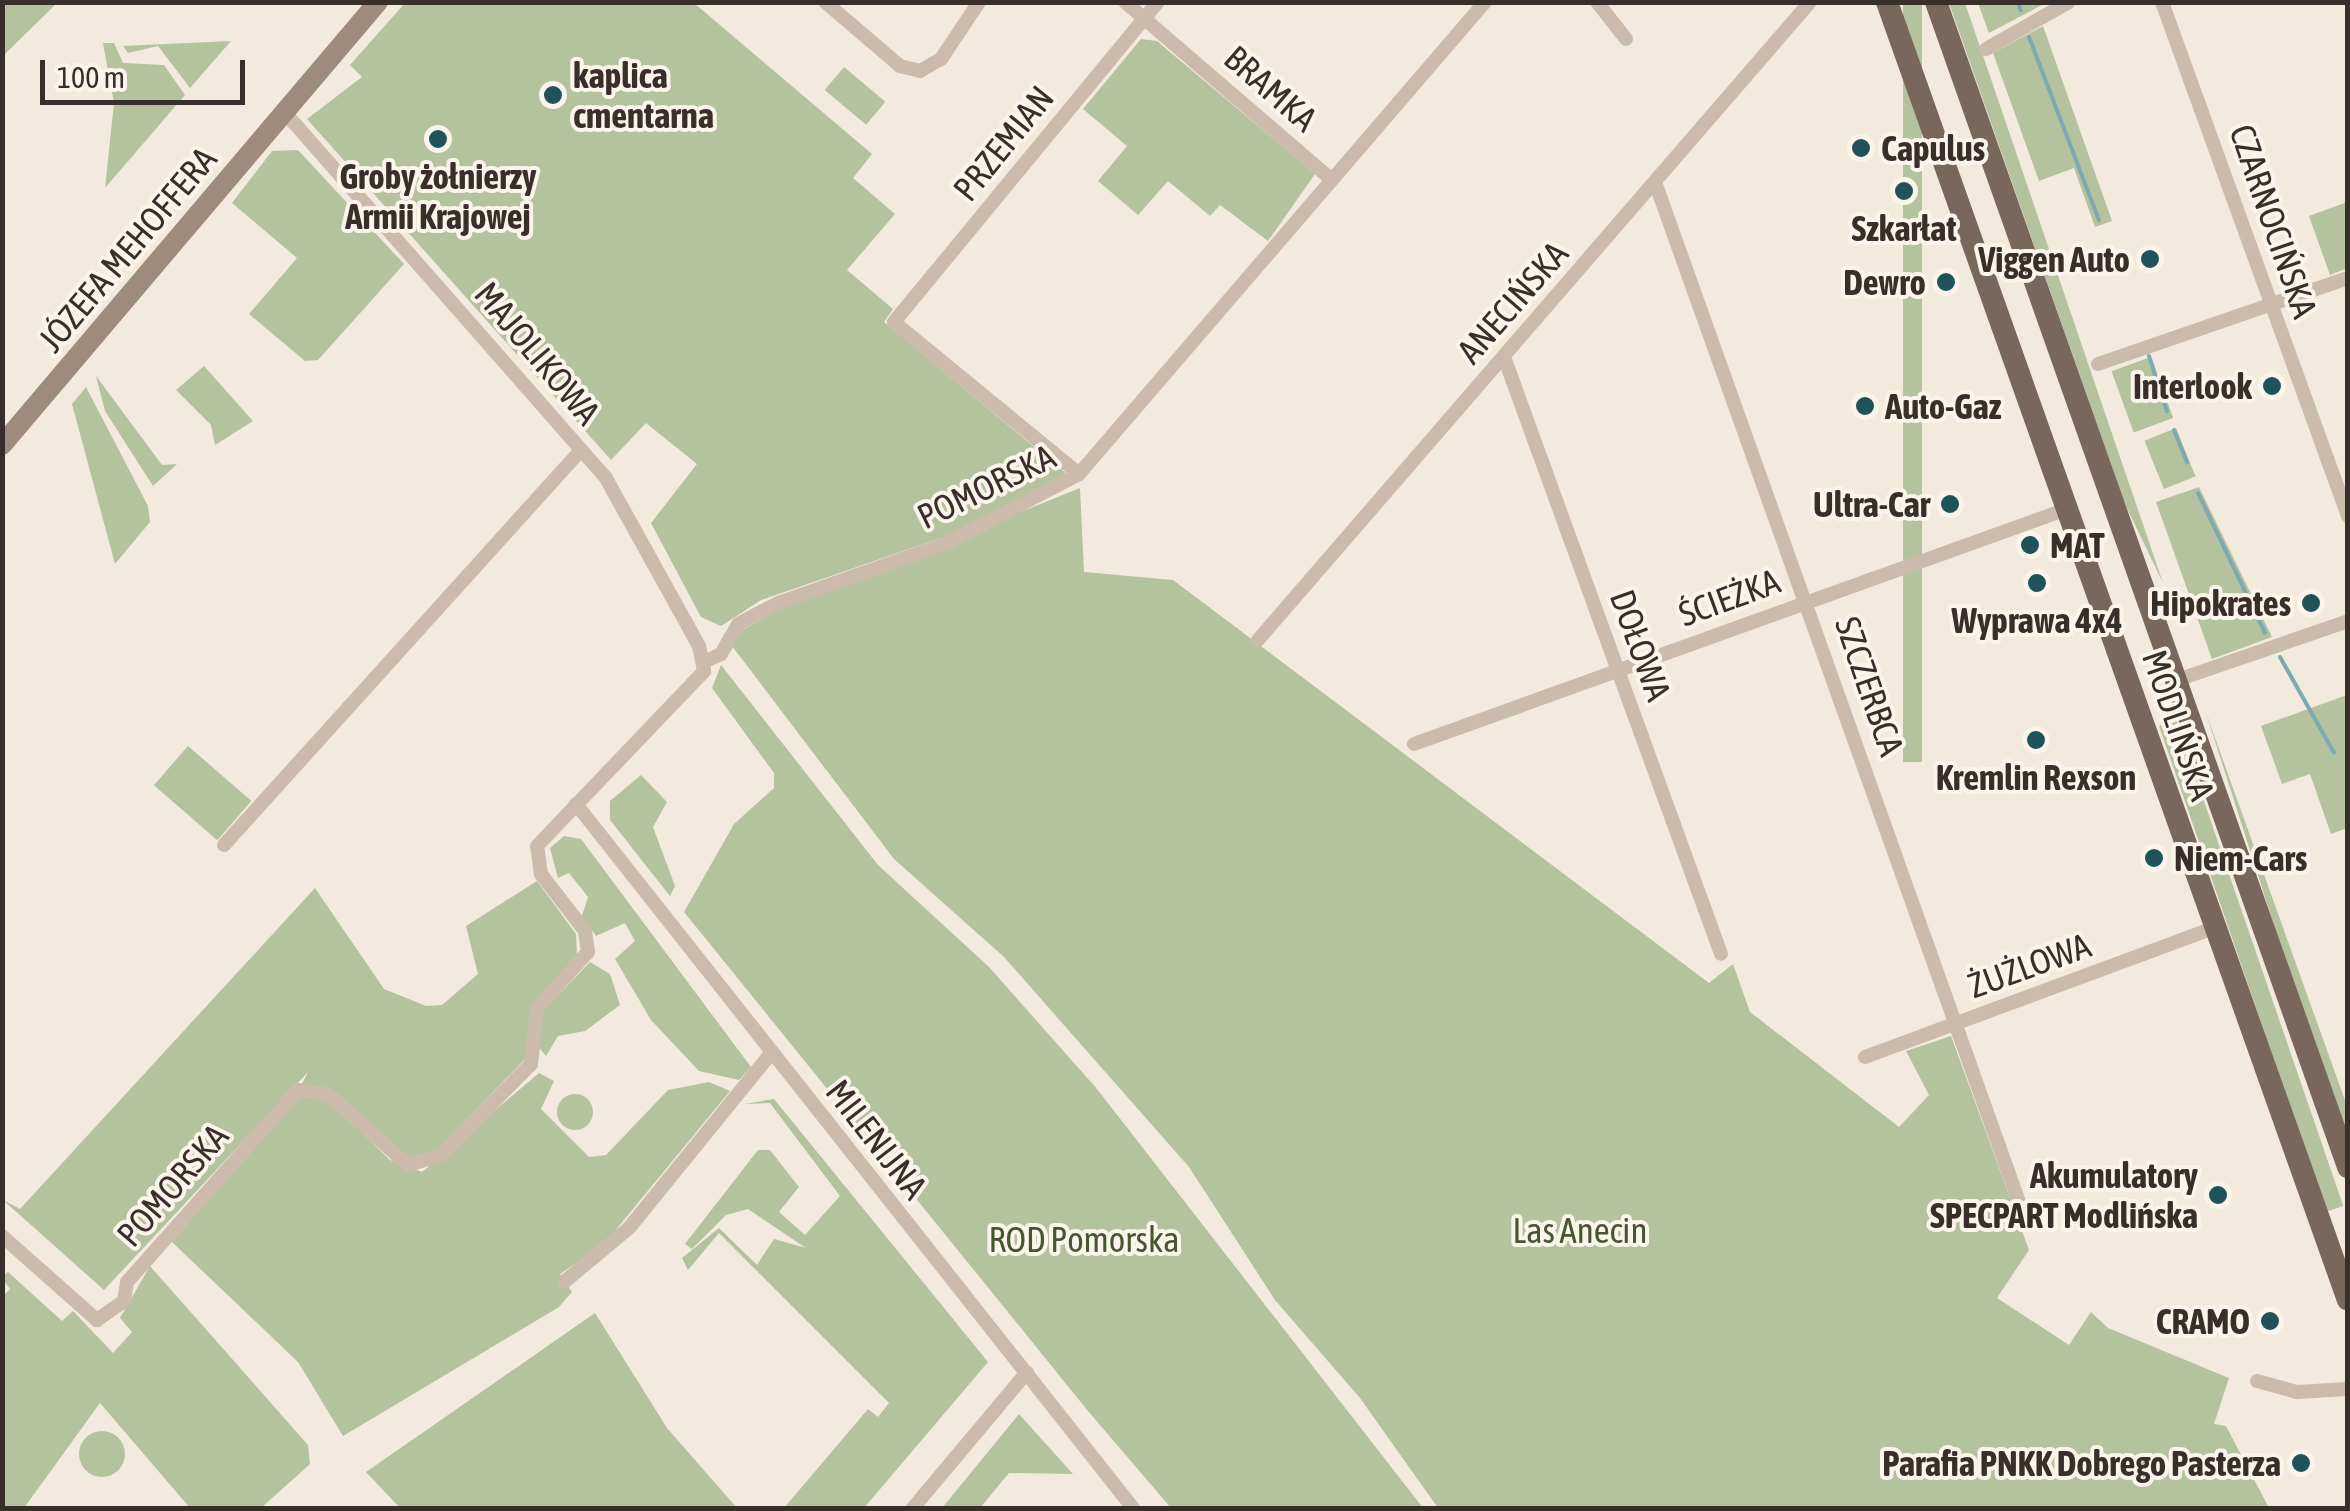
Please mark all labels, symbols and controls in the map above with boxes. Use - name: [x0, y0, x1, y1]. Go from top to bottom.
- street label: BRAMKA: [1216, 36, 1326, 140]
- scale bar: [45, 40, 250, 102]
- place label: kaplica cmentarna: [573, 54, 714, 136]
- text: 100 m: [57, 60, 125, 94]
- street label: PRZEMIAN: [944, 77, 1062, 209]
- marker: kaplica cmentarna: [542, 84, 564, 106]
- street label: CZARNOCIŃSKA: [2221, 119, 2327, 323]
- place label: Capulus: [1881, 127, 1985, 169]
- marker: Groby żołnierzy Armii Krajowej: [427, 128, 449, 150]
- marker: Capulus: [1850, 137, 1872, 159]
- street label: JÓZEFA MEHOFFERA: [29, 138, 225, 360]
- place label: Groby żołnierzy Armii Krajowej: [339, 155, 537, 237]
- marker: Szkarłat: [1893, 180, 1915, 202]
- place label: Szkarłat: [1852, 207, 1956, 249]
- street label: ANECIŃSKA: [1448, 233, 1576, 371]
- place label: Viggen Auto: [1978, 238, 2130, 280]
- marker: Viggen Auto: [2139, 248, 2161, 270]
- place label: Dewro: [1843, 261, 1926, 303]
- marker: Dewro: [1935, 271, 1957, 293]
- street label: MAJOLIKOWA: [466, 273, 610, 433]
- place label: Interlook: [2133, 365, 2252, 407]
- marker: Interlook: [2261, 375, 2283, 397]
- place label: Auto-Gaz: [1885, 385, 2001, 427]
- marker: Auto-Gaz: [1854, 395, 1876, 417]
- street label: POMORSKA: [910, 435, 1062, 537]
- place label: Ultra-Car: [1813, 483, 1930, 525]
- marker: Ultra-Car: [1939, 493, 1961, 515]
- place label: MAT: [2050, 524, 2105, 566]
- marker: MAT: [2019, 534, 2041, 556]
- street label: ŚCIEŻKA: [1673, 559, 1785, 635]
- marker: Wyprawa 4x4: [2026, 572, 2048, 594]
- place label: Hipokrates: [2150, 582, 2291, 624]
- street label: DOŁOWA: [1602, 584, 1680, 706]
- marker: Hipokrates: [2300, 592, 2322, 614]
- place label: Wyprawa 4x4: [1952, 599, 2122, 641]
- street label: SZCZERBCA: [1827, 611, 1913, 761]
- street label: MODLIŃSKA: [2134, 645, 2224, 805]
- marker: Kremlin Rexson: [2025, 729, 2047, 751]
- place label: Kremlin Rexson: [1936, 756, 2136, 798]
- place label: Niem-Cars: [2174, 837, 2307, 879]
- marker: Niem-Cars: [2143, 847, 2165, 869]
- street label: ŻUŻLOWA: [1962, 924, 2096, 1006]
- street label: MILENIJNA: [818, 1071, 936, 1207]
- street label: POMORSKA: [108, 1115, 236, 1255]
- place label: Akumulatory SPECPART Modlińska: [1930, 1154, 2198, 1236]
- marker: Akumulatory SPECPART Modlińska: [2207, 1184, 2229, 1206]
- park label: Las Anecin: [1513, 1209, 1647, 1251]
- park label: ROD Pomorska: [988, 1218, 1180, 1260]
- place label: CRAMO: [2156, 1300, 2250, 1342]
- marker: CRAMO: [2259, 1310, 2281, 1332]
- place label: Parafia PNKK Dobrego Pasterza: [1882, 1442, 2281, 1484]
- marker: Parafia PNKK Dobrego Pasterza: [2290, 1452, 2312, 1474]

